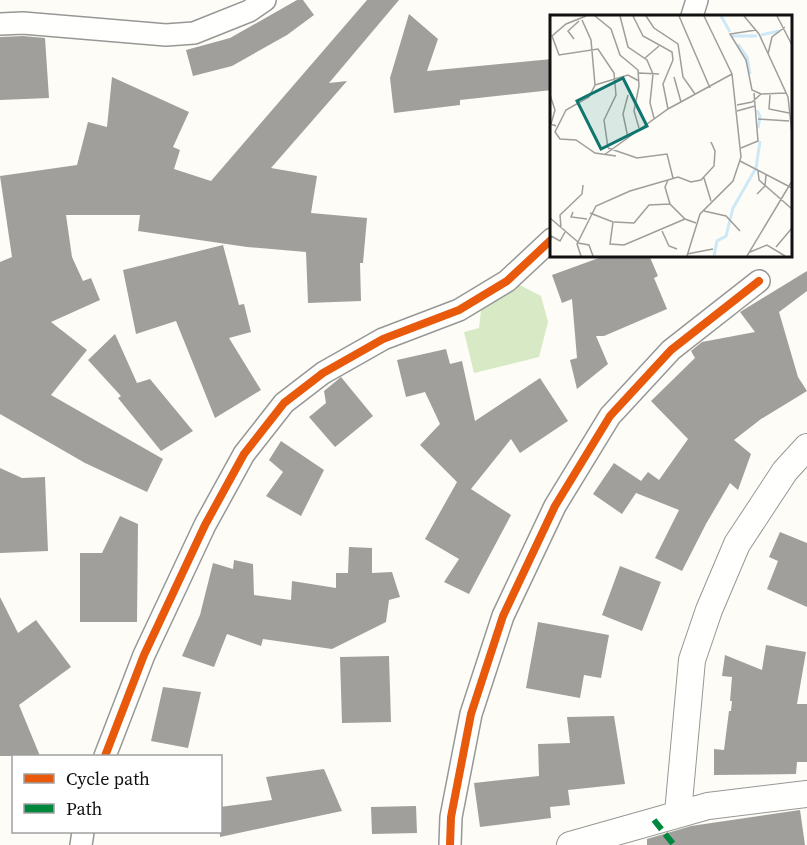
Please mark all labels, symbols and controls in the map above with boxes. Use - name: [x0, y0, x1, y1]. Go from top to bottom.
- inset map: [550, 15, 792, 256]
- legend: [12, 755, 222, 833]
- text: Cycle path: [66, 766, 150, 791]
- text: Path: [66, 796, 103, 821]

